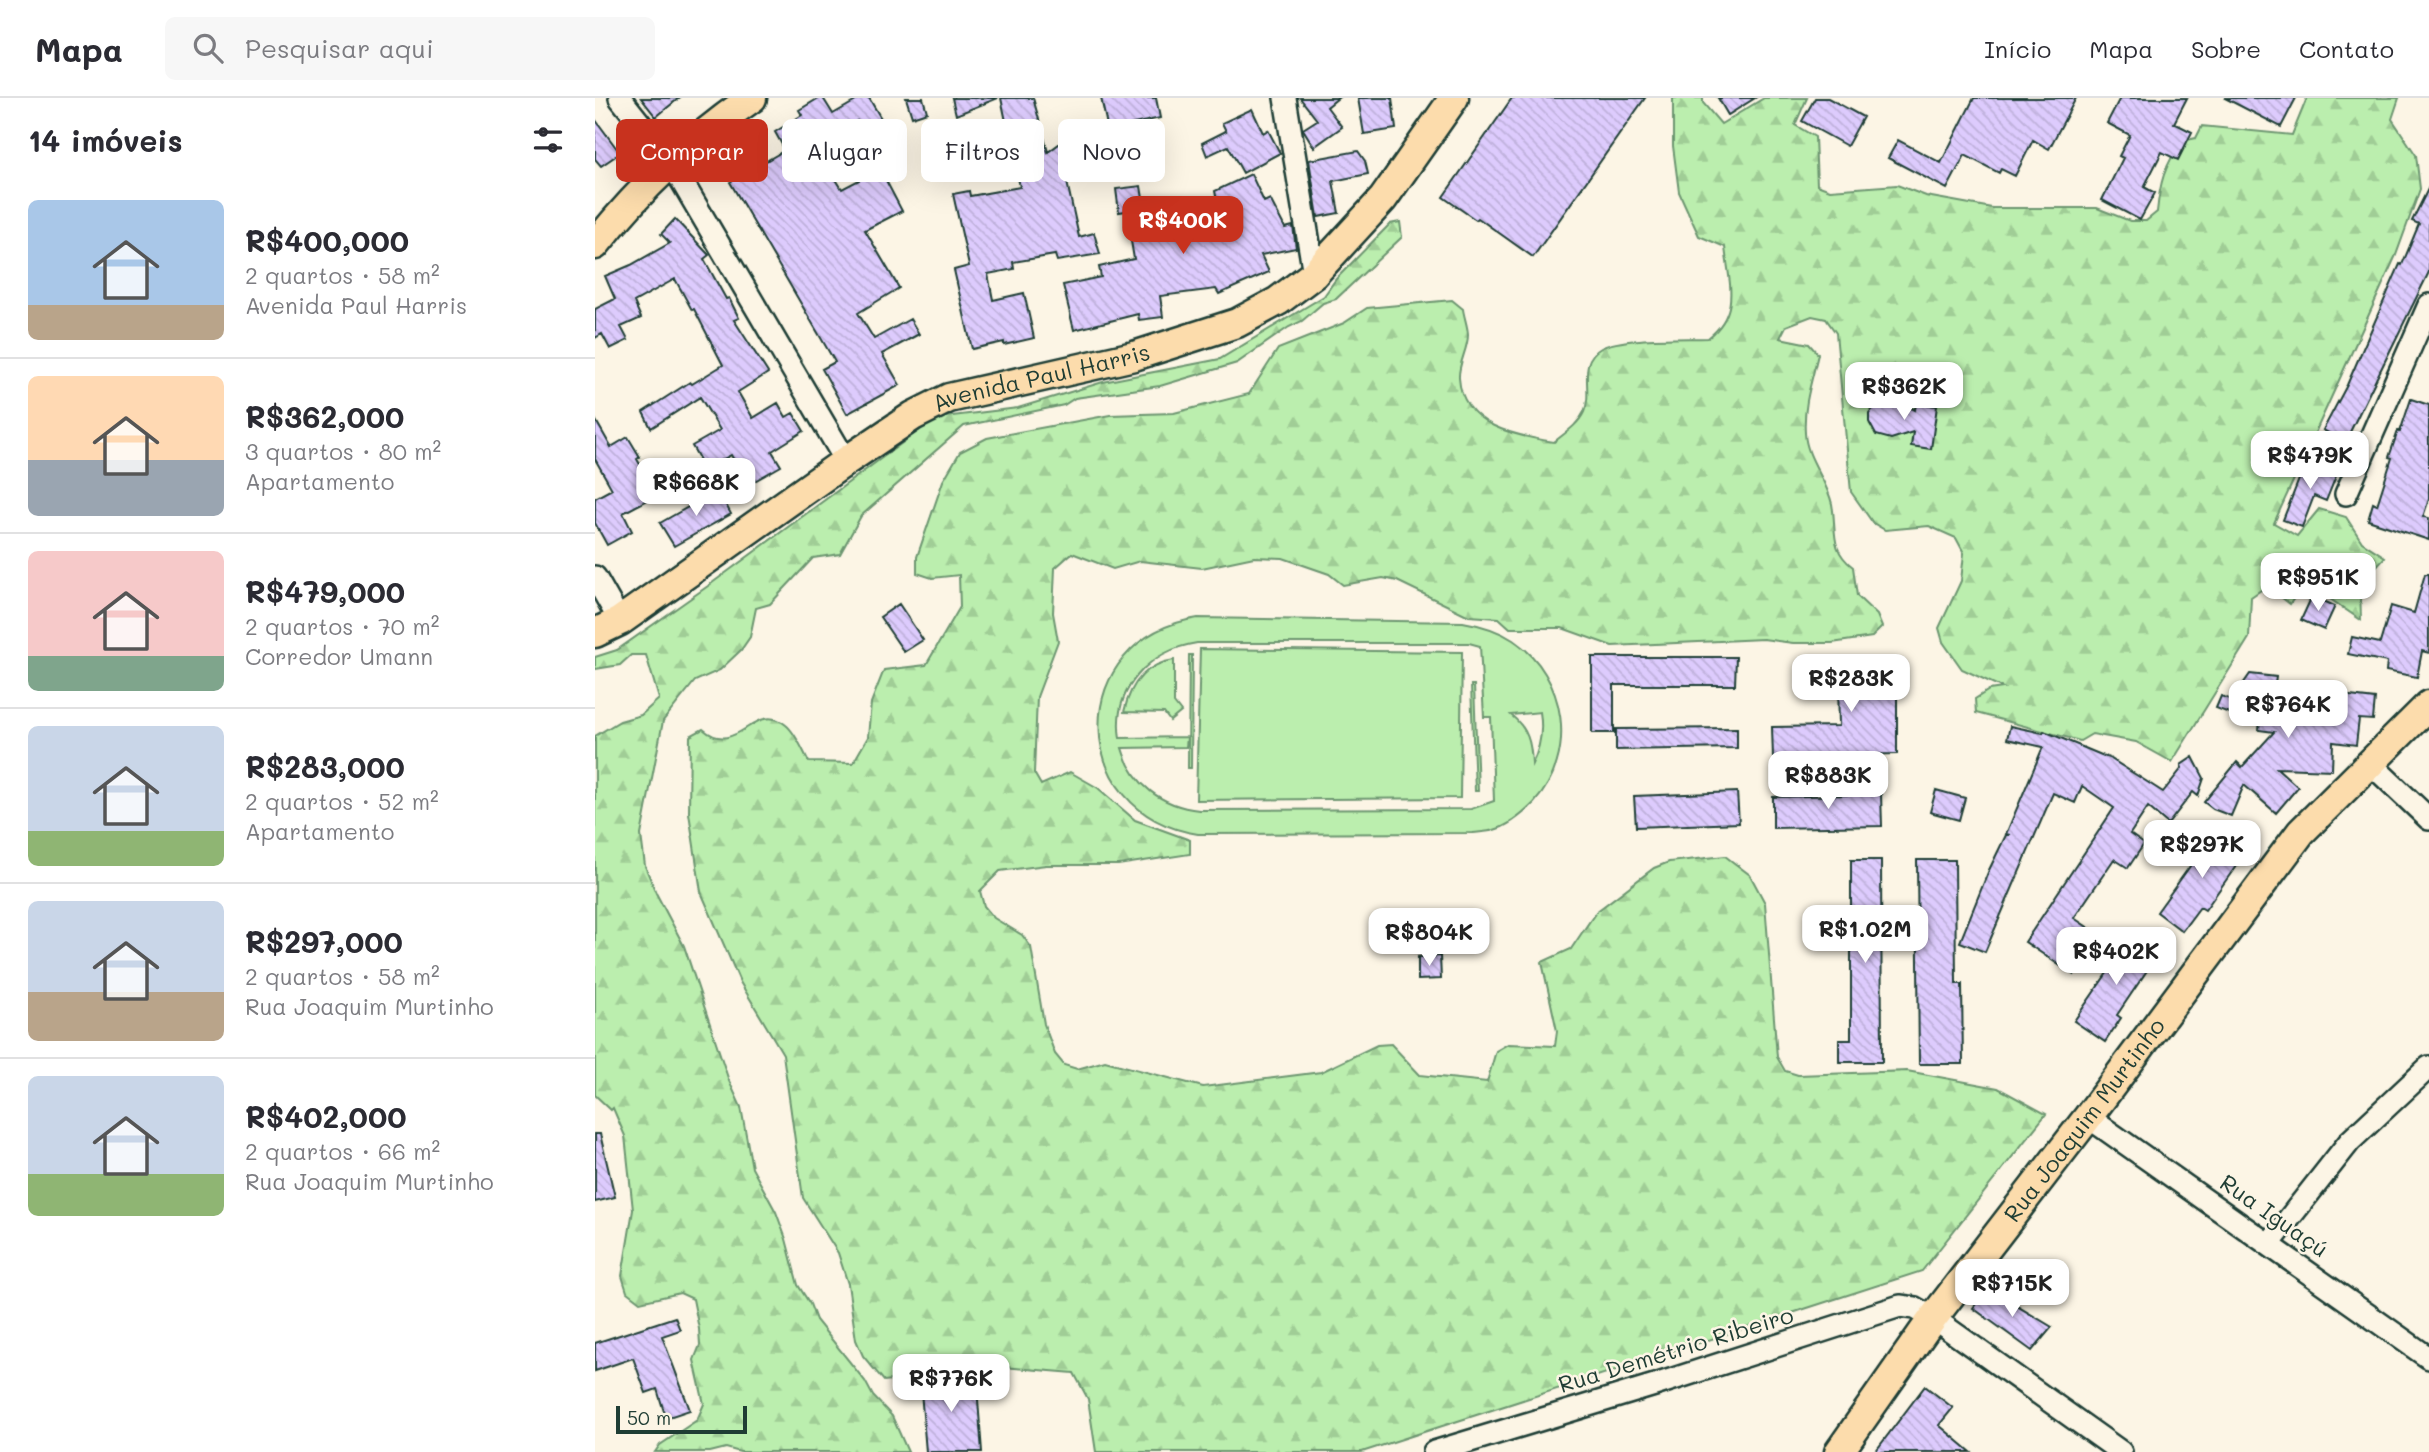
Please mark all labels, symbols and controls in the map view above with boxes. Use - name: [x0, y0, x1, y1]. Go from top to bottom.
- search box: [165, 17, 655, 80]
- text: Mapa: [35, 27, 123, 70]
- icon: search: [189, 29, 227, 67]
- text: Pesquisar aqui: [245, 31, 434, 65]
- text: Início: [1984, 33, 2051, 64]
- text: Mapa: [2089, 33, 2153, 64]
- text: Sobre: [2191, 33, 2261, 64]
- text: Contato: [2299, 33, 2394, 64]
- chip: Comprar: [616, 119, 768, 182]
- chip: Alugar: [782, 119, 907, 182]
- chip: Filtros: [921, 119, 1044, 182]
- chip: Novo: [1058, 119, 1165, 182]
- text: 14 imóveis: [28, 120, 183, 160]
- icon: filters: [529, 121, 567, 159]
- pin: R$400K: [1126, 197, 1240, 256]
- text: R$400K: [1138, 204, 1228, 234]
- text: R$400,000: [245, 220, 409, 260]
- icon: home: [84, 228, 168, 312]
- text: 2 quartos · 58 m²: [245, 260, 440, 290]
- text: Avenida Paul Harris: [245, 290, 467, 320]
- street label: Avenida Paul Harris: [927, 336, 1153, 418]
- pin: R$362K: [1847, 362, 1961, 422]
- text: R$362K: [1861, 370, 1947, 400]
- text: R$362,000: [245, 396, 404, 436]
- icon: home: [84, 404, 168, 488]
- pin: R$479K: [2253, 432, 2367, 491]
- text: 3 quartos · 80 m²: [245, 436, 441, 466]
- text: R$479K: [2267, 439, 2353, 469]
- pin: R$668K: [639, 458, 753, 518]
- text: Apartamento: [245, 466, 395, 496]
- text: R$668K: [652, 466, 740, 496]
- pin: R$951K: [2261, 554, 2375, 613]
- text: R$951K: [2277, 561, 2359, 591]
- text: R$479,000: [245, 571, 405, 611]
- icon: home: [84, 579, 168, 663]
- text: 2 quartos · 70 m²: [245, 611, 439, 641]
- text: Corredor Umann: [245, 641, 433, 671]
- pin: R$283K: [1794, 654, 1908, 714]
- text: R$283K: [1808, 662, 1894, 692]
- pin: R$764K: [2231, 680, 2345, 740]
- text: R$764K: [2245, 688, 2331, 718]
- text: R$283,000: [245, 746, 405, 786]
- pin: R$883K: [1771, 752, 1885, 811]
- icon: home: [84, 754, 168, 838]
- text: R$883K: [1784, 759, 1872, 789]
- text: 2 quartos · 52 m²: [245, 786, 439, 816]
- text: Apartamento: [245, 816, 395, 846]
- pin: R$297K: [2145, 820, 2259, 880]
- text: R$297K: [2160, 828, 2244, 858]
- pin: R$1.02M: [1800, 906, 1930, 965]
- pin: R$804K: [1372, 908, 1486, 968]
- text: R$1.02M: [1818, 913, 1912, 943]
- text: R$804K: [1385, 916, 1473, 946]
- text: R$297,000: [245, 921, 403, 961]
- pin: R$402K: [2059, 928, 2173, 987]
- icon: home: [84, 929, 168, 1013]
- text: R$402K: [2072, 935, 2160, 965]
- text: 2 quartos · 58 m²: [245, 961, 440, 991]
- text: Rua Joaquim Murtinho: [245, 991, 494, 1021]
- street label: Rua Joaquim Murtinho: [1997, 1011, 2171, 1228]
- text: R$402,000: [245, 1096, 406, 1136]
- icon: home: [84, 1104, 168, 1188]
- text: 2 quartos · 66 m²: [245, 1136, 440, 1166]
- text: Rua Joaquim Murtinho: [245, 1166, 494, 1196]
- street label: Rua Iguaçú: [2215, 1167, 2335, 1263]
- pin: R$715K: [1955, 1260, 2069, 1319]
- text: R$715K: [1971, 1267, 2053, 1297]
- street label: Rua Demétrio Ribeiro: [1555, 1299, 1797, 1399]
- pin: R$776K: [894, 1354, 1008, 1414]
- text: R$776K: [909, 1362, 993, 1392]
- scale bar: [616, 1403, 747, 1435]
- text: 50 m: [627, 1405, 671, 1430]

